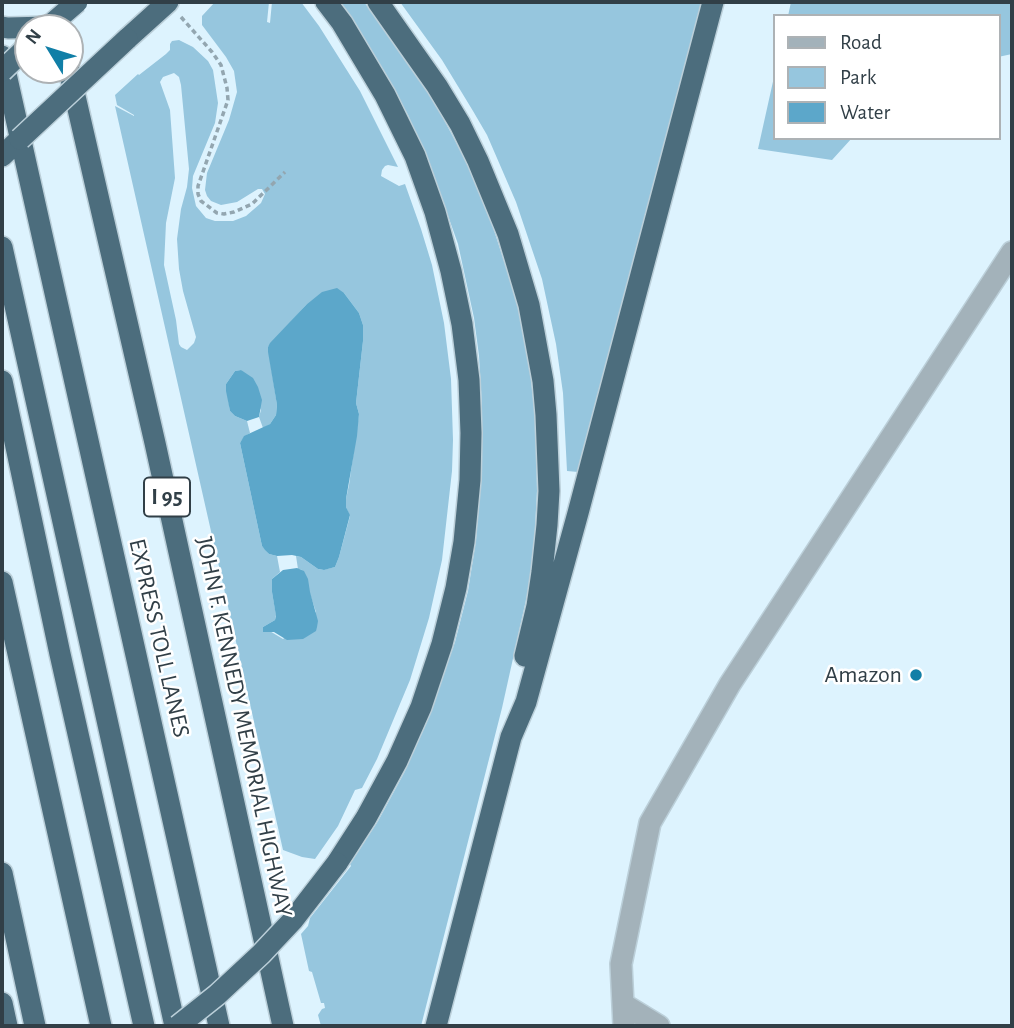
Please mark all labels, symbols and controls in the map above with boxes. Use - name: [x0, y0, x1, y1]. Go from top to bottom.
- north arrow: [14, 14, 84, 84]
- legend: [772, 14, 1000, 140]
- text: N: [22, 26, 45, 48]
- text: Road: [840, 32, 882, 53]
- text: Park: [840, 67, 876, 88]
- text: Water: [840, 102, 890, 123]
- road number: I 95: [144, 477, 190, 516]
- street label: JOHN F. KENNEDY MEMORIAL HIGHWAY: [190, 534, 298, 920]
- street label: EXPRESS TOLL LANES: [122, 536, 196, 740]
- place label: Amazon: [825, 661, 902, 689]
- marker: Amazon: [908, 667, 924, 683]

